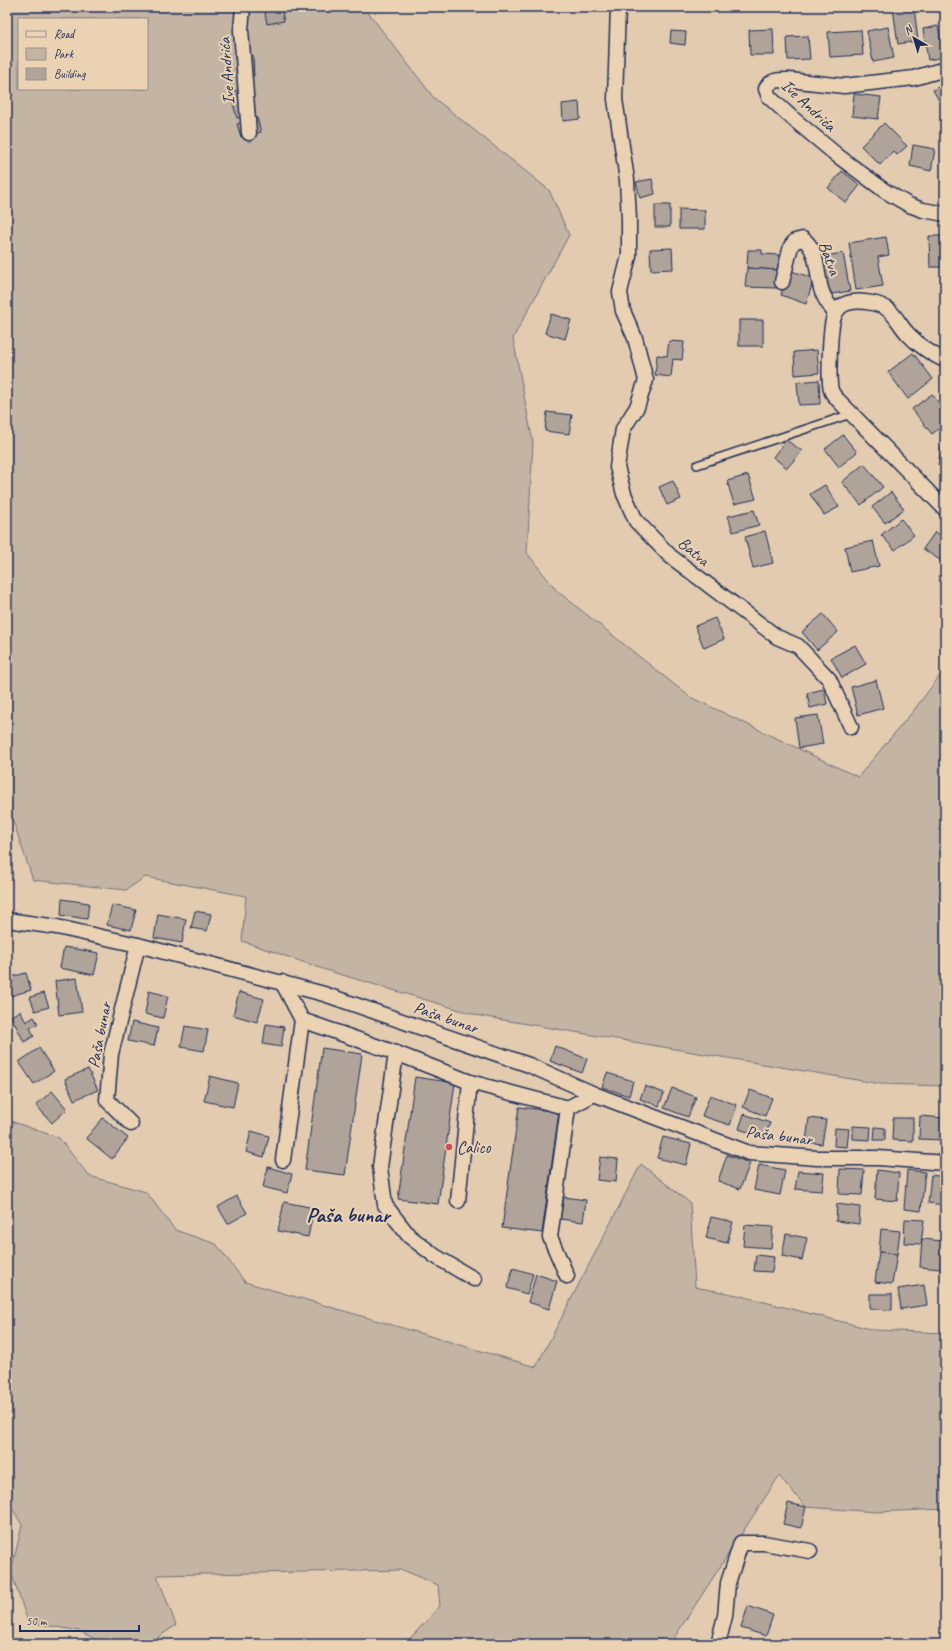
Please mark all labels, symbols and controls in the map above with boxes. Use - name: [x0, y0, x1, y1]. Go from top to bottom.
- legend: [18, 18, 148, 90]
- north arrow: [894, 18, 934, 58]
- text: N: [901, 21, 917, 38]
- text: Road: [54, 26, 76, 42]
- street label: Ive Andrića: [214, 35, 239, 105]
- text: Park: [54, 46, 75, 62]
- text: Building: [54, 66, 86, 82]
- street label: Ive Andrića: [777, 75, 842, 137]
- street label: Batva: [814, 238, 846, 279]
- street label: Batva: [674, 532, 714, 571]
- street label: Paša bunar: [411, 997, 482, 1039]
- street label: Paša bunar: [83, 999, 116, 1070]
- street label: Paša bunar: [745, 1121, 815, 1150]
- place label: Calico: [457, 1137, 491, 1158]
- marker: Calico: [444, 1142, 454, 1152]
- district label: Paša bunar: [306, 1202, 392, 1228]
- scale bar: [20, 1607, 139, 1633]
- text: 50 m: [26, 1613, 48, 1629]

